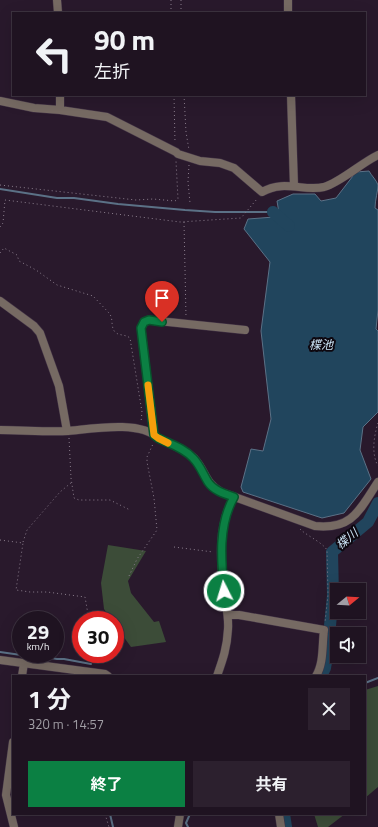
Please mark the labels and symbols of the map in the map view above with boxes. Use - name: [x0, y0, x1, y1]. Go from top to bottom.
- pin: [145, 281, 179, 322]
- water label: 楪池: [309, 335, 334, 354]
- water label: 楪川: [331, 522, 364, 554]
- position arrow: [203, 570, 245, 612]
- north arrow: [330, 583, 366, 619]
- speed limit sign: 30: [72, 611, 124, 663]

